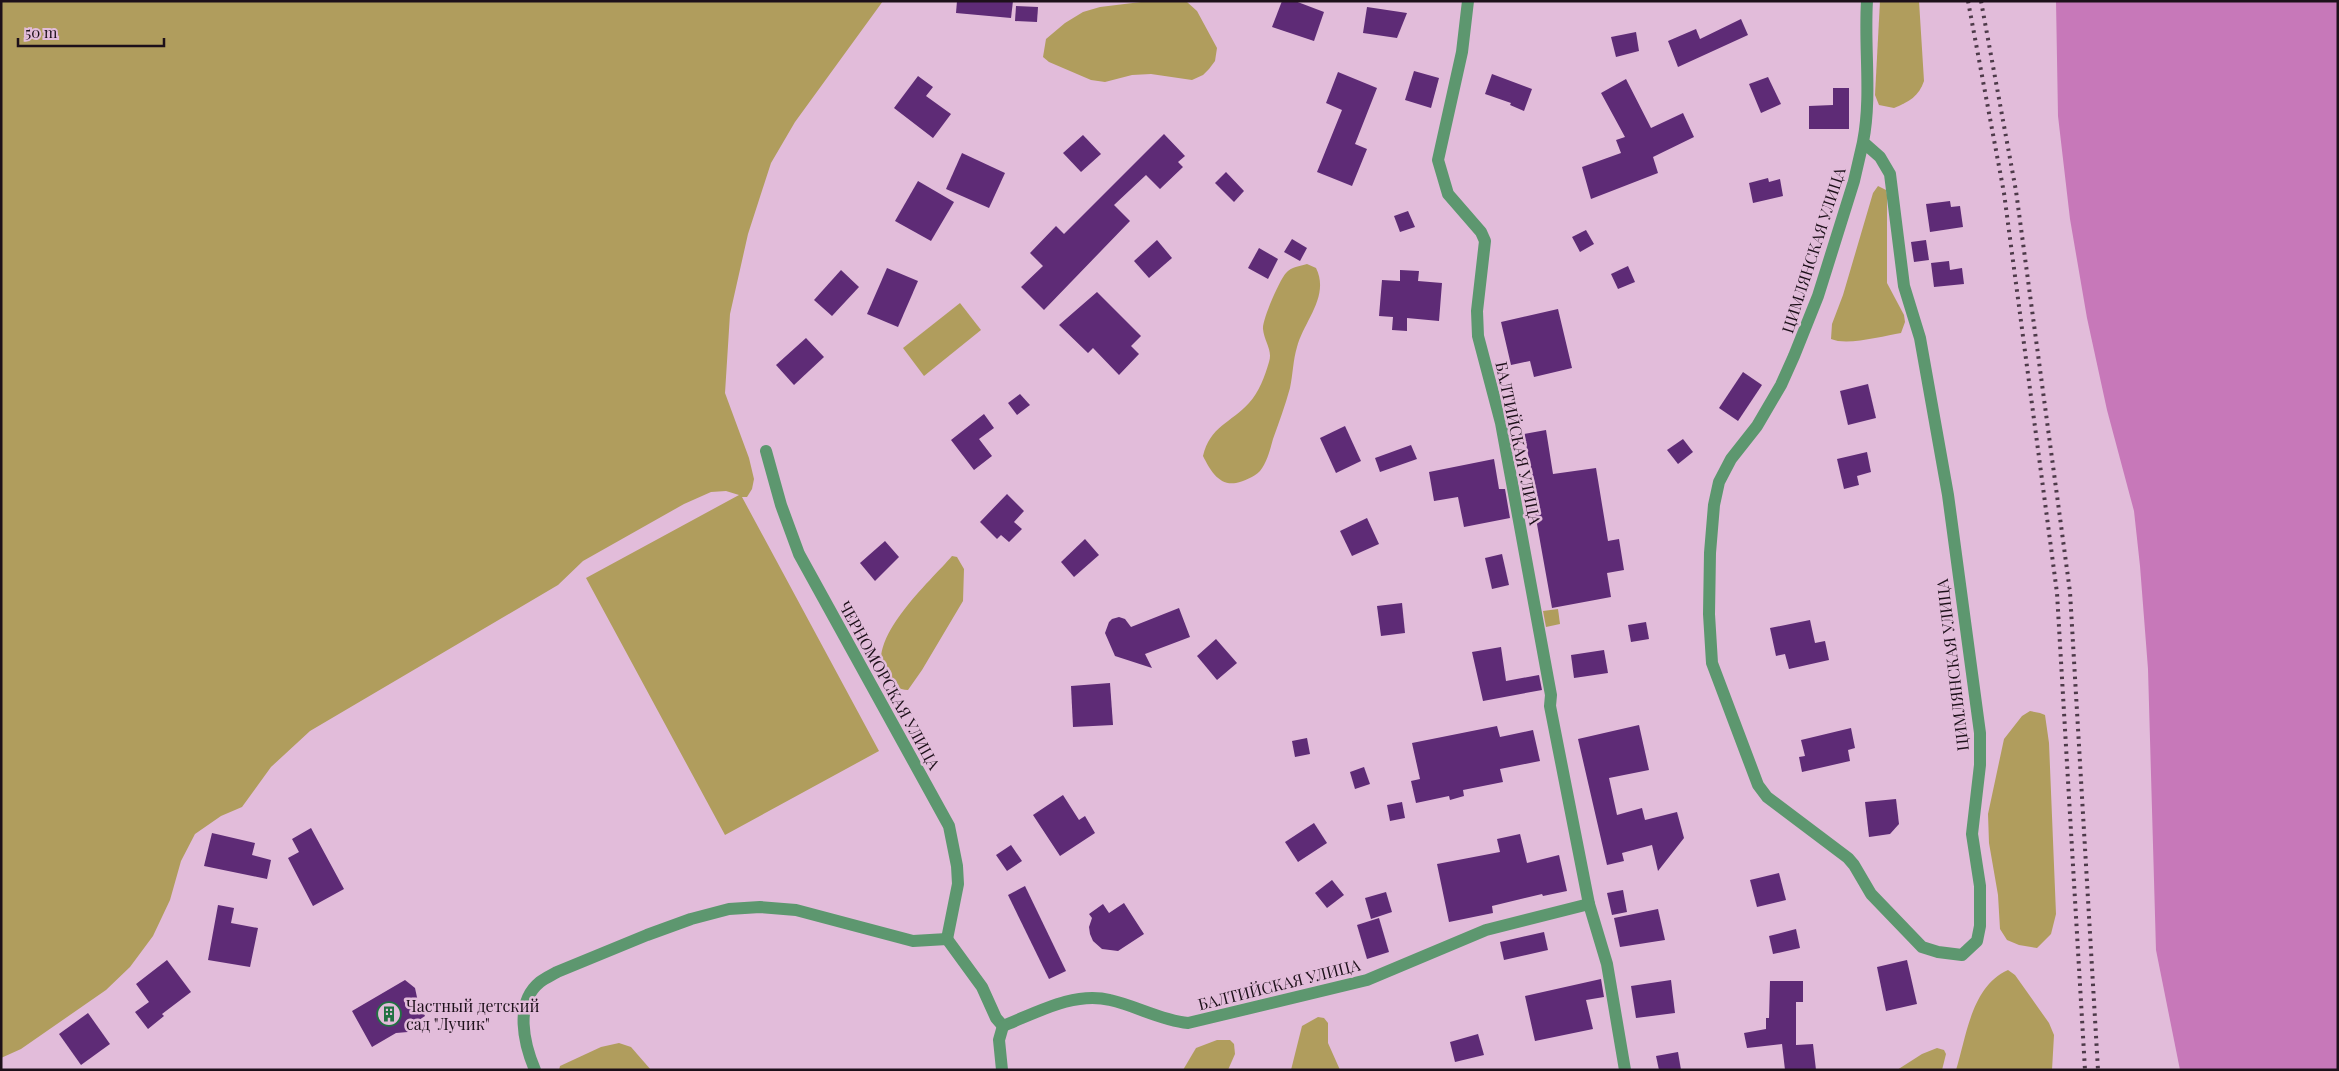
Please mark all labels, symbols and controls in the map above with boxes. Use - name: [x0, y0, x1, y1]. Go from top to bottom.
- scale bar: [18, 15, 164, 47]
- text: 50 m: [25, 22, 58, 42]
- street label: ЦИМЛЯНСКАЯ УЛИЦА: [1776, 163, 1850, 336]
- street label: БАЛТИЙСКАЯ УЛИЦА: [1491, 359, 1547, 528]
- street label: ЦИМЛЯНСКАЯ УЛИЦА: [1931, 577, 1973, 752]
- street label: ЧЕРНОМОРСКАЯ УЛИЦА: [835, 597, 946, 774]
- street label: БАЛТИЙСКАЯ УЛИЦА: [1196, 953, 1363, 1014]
- place label: Частный детский сад "Лучик": [406, 995, 540, 1034]
- building icon: Частный детский сад "Лучик": [376, 1001, 402, 1027]

